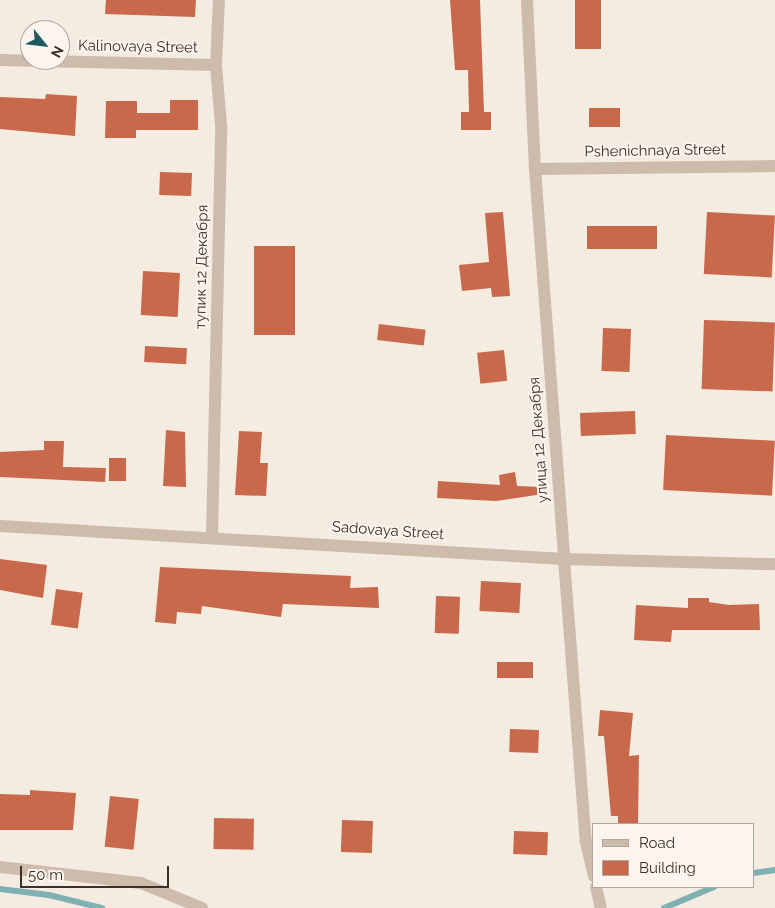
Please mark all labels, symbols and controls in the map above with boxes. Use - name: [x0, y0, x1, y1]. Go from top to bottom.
- north arrow: [20, 20, 70, 70]
- street label: Kalinovaya Street: [78, 37, 198, 57]
- text: N: [48, 43, 67, 60]
- street label: Pshenichnaya Street: [584, 141, 726, 161]
- street label: тупик 12 Декабря: [192, 205, 212, 329]
- street label: улица 12 Декабря: [526, 376, 552, 504]
- street label: Sadovaya Street: [331, 518, 445, 544]
- legend: [592, 823, 755, 888]
- text: Road: [639, 834, 675, 852]
- scale bar: [22, 856, 171, 888]
- text: Building: [639, 859, 696, 877]
- text: 50 m: [28, 866, 63, 884]

